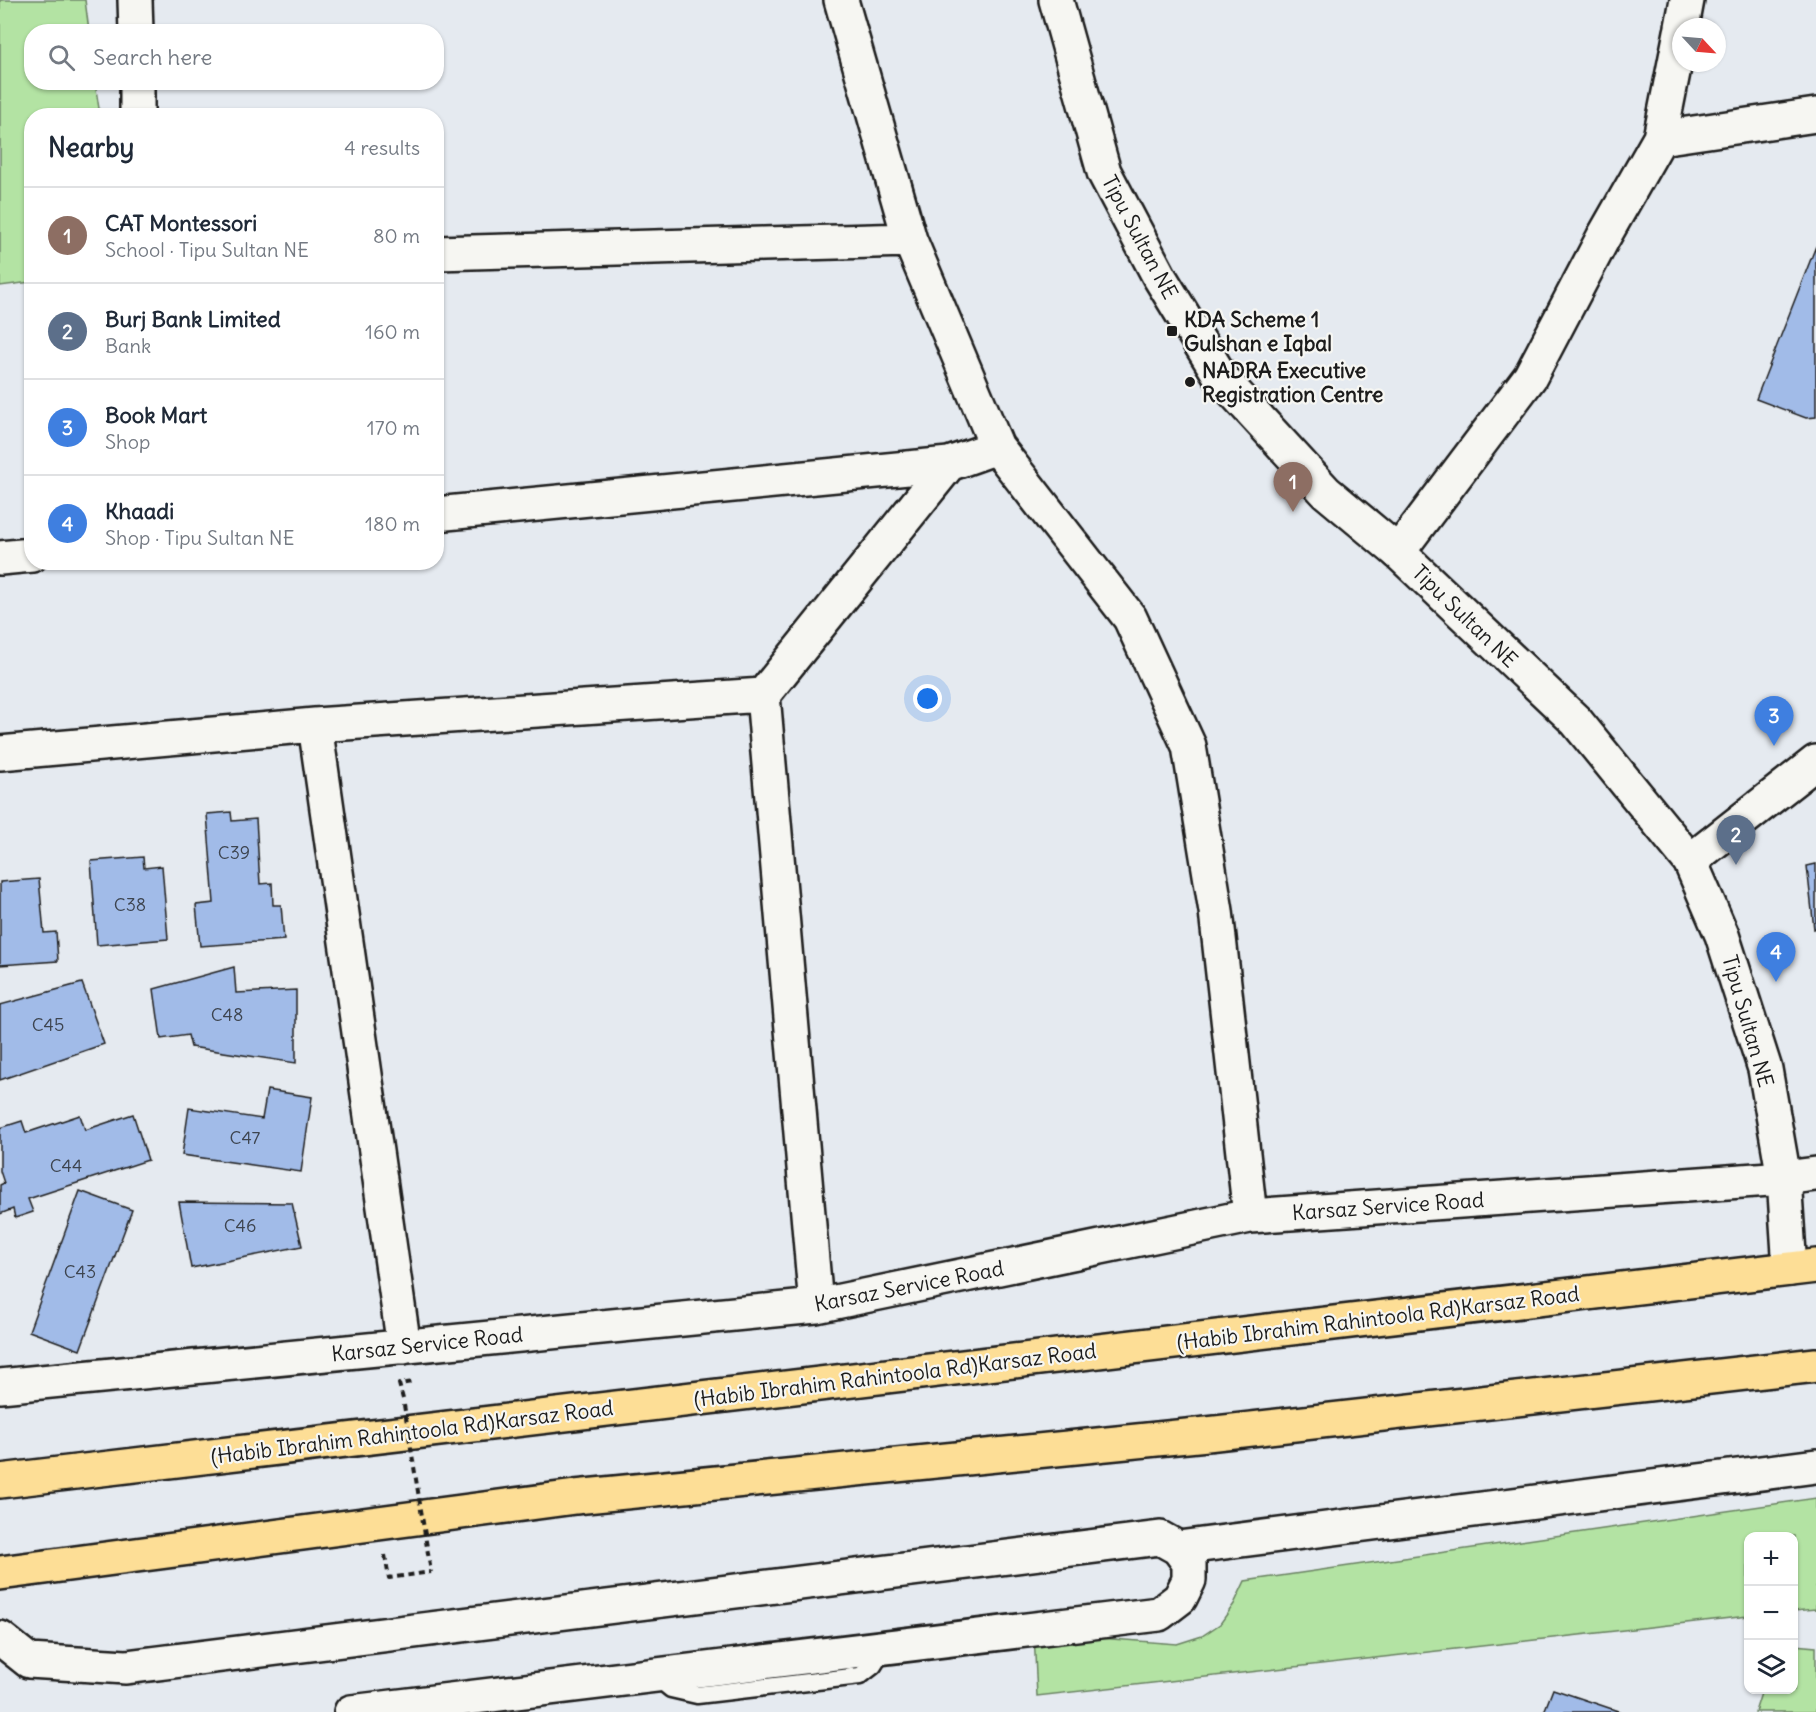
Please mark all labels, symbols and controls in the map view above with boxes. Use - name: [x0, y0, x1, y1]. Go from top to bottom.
- north arrow: [1672, 18, 1726, 72]
- search box: [24, 24, 444, 90]
- icon: search: [45, 41, 78, 74]
- text: Search here: [93, 43, 212, 71]
- text: Nearby: [48, 131, 134, 164]
- text: 4 results: [344, 135, 420, 160]
- street label: Tipu Sultan NE: [1096, 170, 1184, 304]
- text: CAT Montessori: [105, 209, 257, 237]
- text: 1: [64, 223, 71, 248]
- text: 80 m: [373, 223, 420, 248]
- text: School · Tipu Sultan NE: [105, 237, 309, 262]
- text: Burj Bank Limited: [105, 305, 281, 333]
- place label: KDA Scheme 1 Gulshan e Iqbal: [1184, 306, 1332, 357]
- text: 2: [62, 319, 73, 344]
- text: 160 m: [365, 319, 420, 344]
- marker: KDA Scheme 1 Gulshan e Iqbal: [1165, 324, 1179, 338]
- text: Bank: [105, 333, 151, 358]
- place label: NADRA Executive Registration Centre: [1202, 357, 1383, 408]
- marker: NADRA Executive Registration Centre: [1183, 375, 1197, 389]
- text: Book Mart: [105, 401, 207, 429]
- text: 3: [62, 415, 73, 440]
- text: 170 m: [367, 415, 420, 440]
- text: Shop: [105, 429, 150, 454]
- pin: 1: [1274, 462, 1312, 512]
- text: Khaadi: [105, 497, 174, 525]
- text: 4: [62, 511, 73, 536]
- text: 180 m: [365, 511, 420, 536]
- text: Shop · Tipu Sultan NE: [105, 525, 294, 550]
- street label: Tipu Sultan NE: [1406, 559, 1524, 673]
- your location: [913, 684, 942, 713]
- pin: 3: [1754, 696, 1794, 746]
- pin: 2: [1716, 816, 1756, 865]
- house number: C39: [218, 841, 250, 864]
- house number: C38: [114, 893, 146, 916]
- pin: 4: [1756, 932, 1796, 982]
- street label: Tipu Sultan NE: [1716, 952, 1780, 1090]
- house number: C48: [211, 1003, 243, 1026]
- house number: C45: [32, 1013, 64, 1036]
- house number: C47: [230, 1126, 261, 1149]
- house number: C44: [50, 1154, 82, 1177]
- street label: Karsaz Service Road: [1291, 1186, 1485, 1226]
- house number: C46: [224, 1214, 256, 1237]
- street label: Karsaz Service Road: [812, 1254, 1006, 1318]
- house number: C43: [64, 1260, 96, 1283]
- street label: (Habib Ibrahim Rahintoola Rd)Karsaz Road: [1175, 1280, 1581, 1356]
- street label: Karsaz Service Road: [330, 1321, 524, 1367]
- street label: (Habib Ibrahim Rahintoola Rd)Karsaz Road: [692, 1337, 1098, 1413]
- street label: (Habib Ibrahim Rahintoola Rd)Karsaz Road: [209, 1394, 615, 1470]
- map controls: [1744, 1532, 1798, 1694]
- button: +: [1744, 1532, 1798, 1586]
- button: −: [1744, 1586, 1798, 1640]
- button: layers: [1744, 1640, 1798, 1694]

